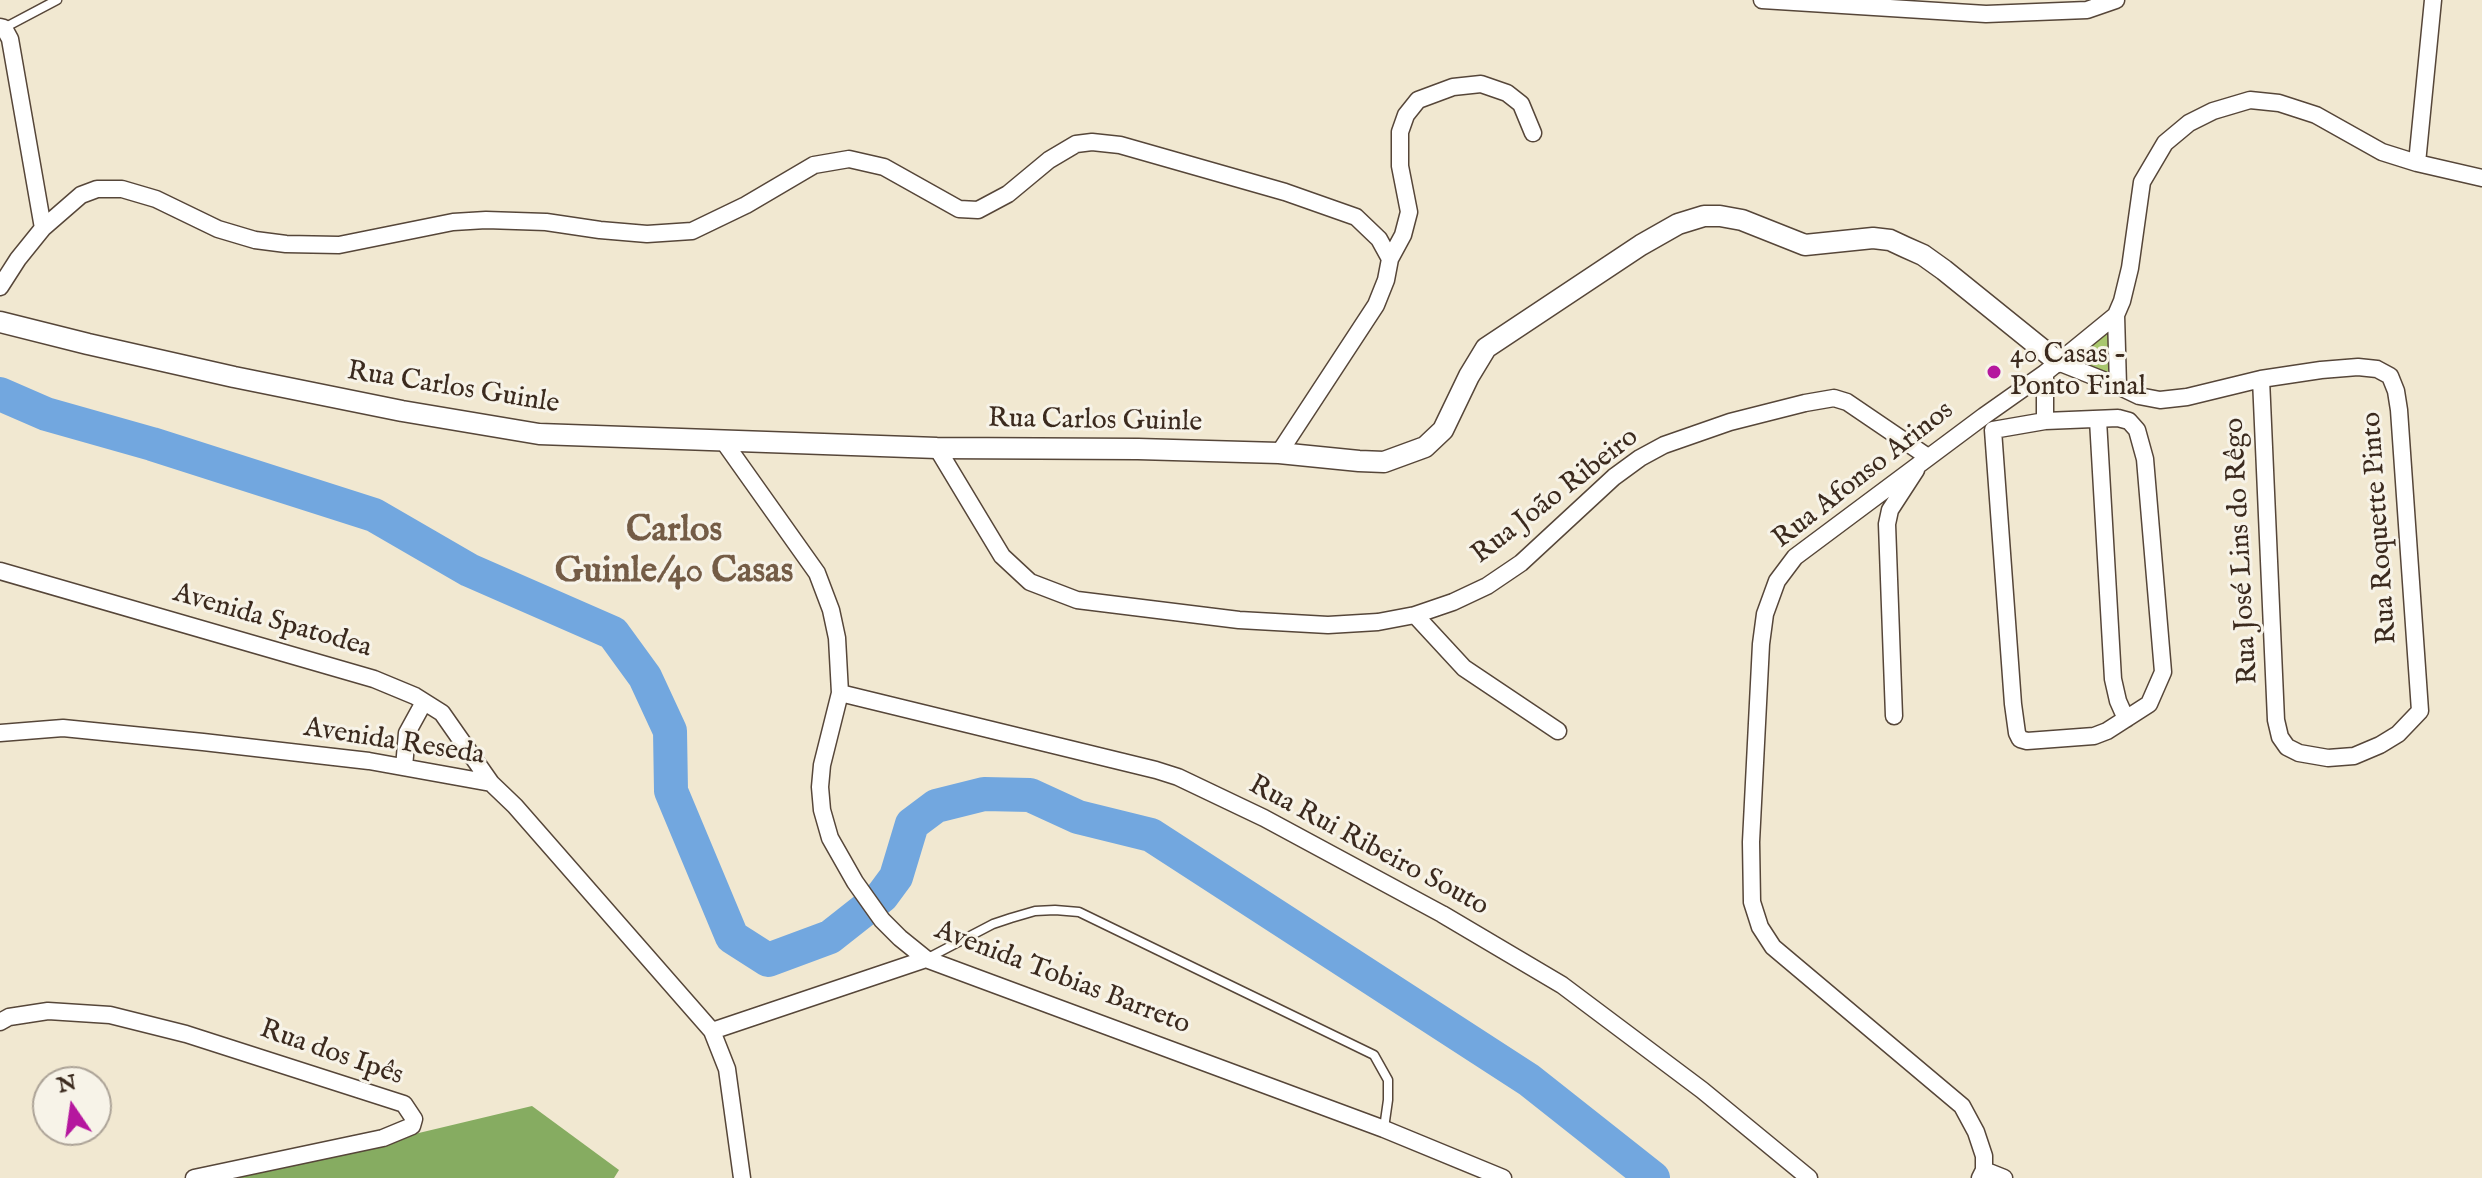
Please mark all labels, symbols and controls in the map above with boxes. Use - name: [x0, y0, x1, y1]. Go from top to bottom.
- place label: 40 Casas - Ponto Final: [2010, 339, 2146, 405]
- street label: Rua Carlos Guinle: [344, 356, 562, 422]
- marker: 40 Casas - Ponto Final: [1985, 363, 2003, 381]
- street label: Rua Afonso Arinos: [1767, 395, 1961, 557]
- street label: Rua Carlos Guinle: [988, 403, 1202, 441]
- street label: Rua Roquette Pinto: [2356, 411, 2406, 645]
- street label: Rua José Lins do Rêgo: [2219, 417, 2267, 685]
- street label: Rua João Ribeiro: [1466, 422, 1646, 572]
- district label: Carlos Guinle/40 Casas: [555, 511, 793, 596]
- street label: Avenida Spatodea: [169, 578, 375, 666]
- street label: Avenida Reseda: [301, 712, 487, 774]
- street label: Rua Rui Ribeiro Souto: [1242, 769, 1494, 925]
- street label: Avenida Tobias Barreto: [930, 915, 1194, 1043]
- street label: Rua dos Ipês: [255, 1014, 407, 1094]
- north arrow: [32, 1066, 112, 1146]
- text: N: [55, 1069, 79, 1100]

